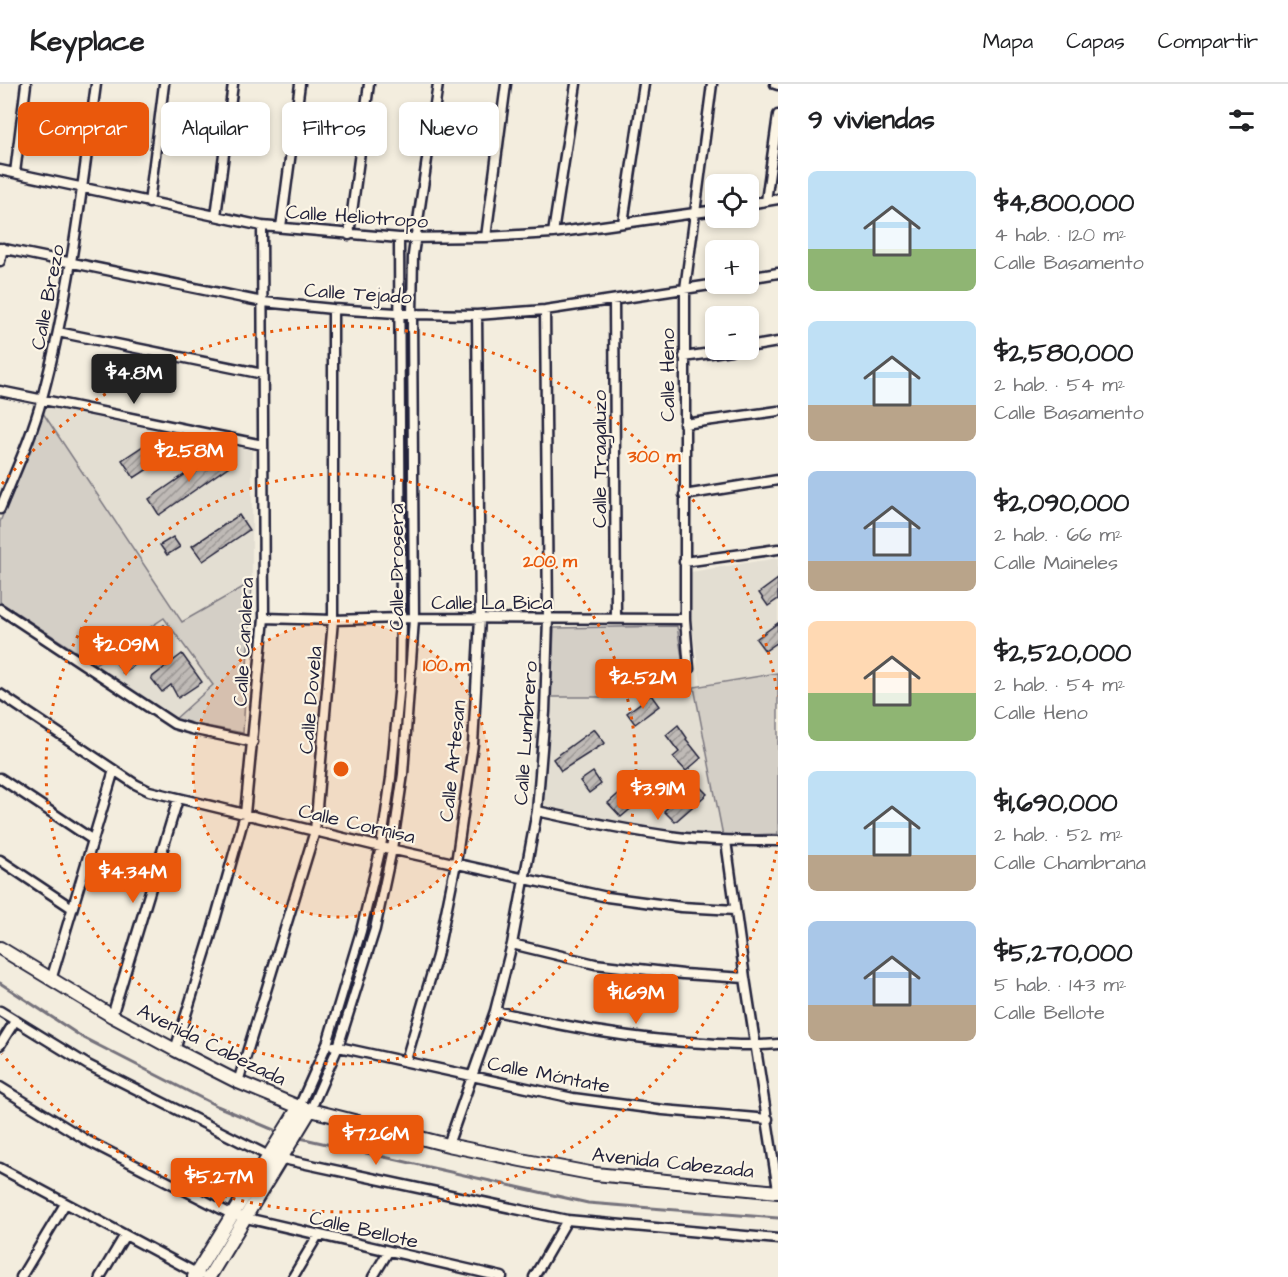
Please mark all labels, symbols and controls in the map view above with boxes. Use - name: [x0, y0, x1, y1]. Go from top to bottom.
- text: Keyplace: [30, 22, 145, 61]
- text: Mapa: [983, 27, 1033, 56]
- text: Capas: [1066, 27, 1125, 56]
- text: Compartir: [1158, 27, 1258, 56]
- chip: Comprar: [18, 102, 149, 156]
- chip: Alquilar: [161, 102, 270, 156]
- chip: Filtros: [282, 102, 387, 156]
- chip: Nuevo: [399, 102, 499, 156]
- text: 9 viviendas: [808, 102, 935, 138]
- icon: filters: [1225, 104, 1258, 137]
- map controls: [705, 174, 759, 360]
- button: locate: [705, 174, 759, 228]
- text: $4,800,000: [994, 185, 1134, 221]
- icon: home: [856, 195, 928, 267]
- street label: Calle Heliotropo: [285, 198, 429, 236]
- text: 4 hab. · 120 m²: [994, 221, 1126, 249]
- button: +: [705, 240, 759, 294]
- street label: Calle Brezo: [24, 242, 72, 352]
- text: Calle Basamento: [994, 249, 1144, 277]
- street label: Calle Tejado: [303, 276, 413, 312]
- button: −: [705, 306, 759, 360]
- street label: Calle Heno: [654, 328, 682, 422]
- text: $2,580,000: [994, 335, 1133, 371]
- icon: home: [856, 345, 928, 417]
- pin: $4.8M: [92, 354, 176, 405]
- text: $4.8M: [105, 359, 163, 387]
- text: 2 hab. · 54 m²: [994, 371, 1125, 399]
- street label: Calle Tragaluzo: [586, 390, 615, 528]
- text: Calle Basamento: [994, 399, 1144, 427]
- pin: $2.58M: [140, 432, 238, 483]
- text: $2.58M: [154, 437, 224, 465]
- text: 300 m: [626, 444, 682, 469]
- text: $2,090,000: [994, 485, 1129, 521]
- icon: home: [856, 495, 928, 567]
- street label: Calle Drosera: [383, 504, 411, 630]
- text: 2 hab. · 66 m²: [994, 521, 1123, 549]
- text: 200 m: [522, 549, 578, 574]
- text: Calle Maineles: [994, 549, 1118, 577]
- street label: Calle Canalera: [227, 577, 261, 707]
- street label: Calle La Bica: [431, 589, 553, 617]
- pin: $2.09M: [77, 626, 175, 677]
- text: $2.09M: [93, 631, 159, 659]
- text: $2,520,000: [994, 635, 1132, 671]
- street label: Calle Dovela: [292, 645, 330, 755]
- icon: home: [856, 645, 928, 717]
- text: 100 m: [423, 653, 470, 678]
- pin: $2.52M: [594, 659, 692, 710]
- street label: Calle Lumbrero: [507, 660, 545, 806]
- text: $2.52M: [609, 664, 677, 692]
- text: 2 hab. · 54 m²: [994, 671, 1125, 699]
- street label: Calle Artesan: [433, 699, 473, 823]
- text: Calle Heno: [994, 699, 1088, 727]
- centre of rings: [331, 759, 351, 779]
- pin: $3.91M: [609, 770, 707, 821]
- text: $3.91M: [631, 775, 685, 803]
- text: $1,690,000: [994, 785, 1118, 821]
- icon: home: [856, 795, 928, 867]
- street label: Calle Cornisa: [296, 797, 418, 851]
- text: 2 hab. · 52 m²: [994, 821, 1123, 849]
- text: Calle Chambrana: [994, 849, 1146, 877]
- pin: $4.34M: [84, 853, 182, 904]
- text: $4.34M: [99, 858, 167, 886]
- text: $5,270,000: [994, 935, 1133, 971]
- icon: home: [856, 945, 928, 1017]
- text: 5 hab. · 143 m²: [994, 971, 1127, 999]
- pin: $1.69M: [587, 974, 685, 1025]
- text: $1.69M: [608, 979, 664, 1007]
- street label: Avenida Cabezada: [132, 997, 291, 1093]
- text: Calle Bellote: [994, 999, 1105, 1027]
- street label: Calle Móntate: [485, 1049, 613, 1101]
- pin: $7.26M: [327, 1115, 425, 1166]
- text: $7.26M: [343, 1120, 409, 1148]
- street label: Avenida Cabezada: [591, 1141, 755, 1185]
- pin: $5.27M: [170, 1158, 268, 1209]
- text: $5.27M: [185, 1163, 253, 1191]
- street label: Calle Bellote: [307, 1204, 421, 1256]

